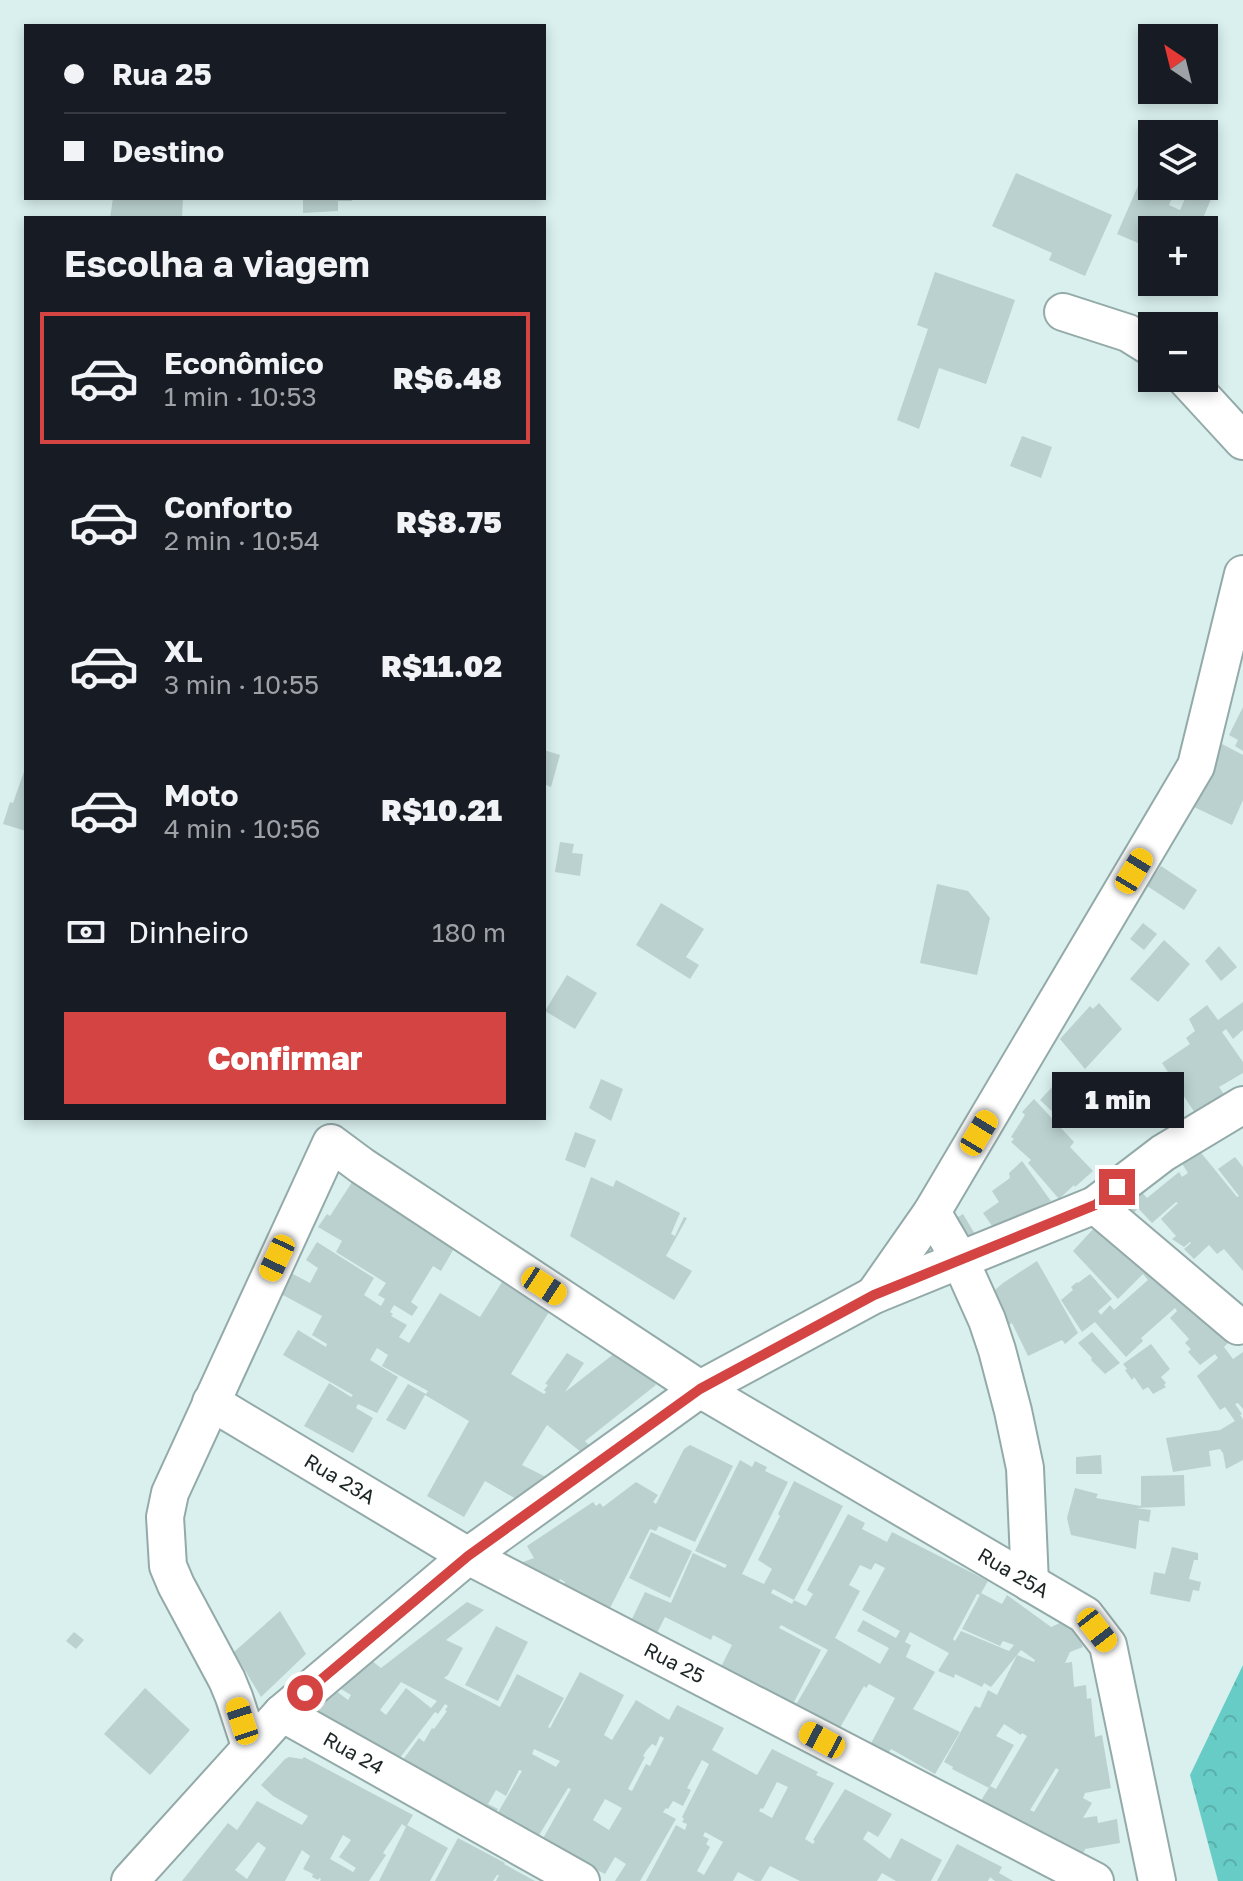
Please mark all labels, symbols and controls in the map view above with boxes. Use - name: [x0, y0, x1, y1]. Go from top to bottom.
- north arrow: [1138, 24, 1218, 104]
- map controls: [1138, 24, 1218, 392]
- text: Rua 25: [112, 56, 212, 92]
- button: layers: [1138, 120, 1218, 200]
- text: Destino: [112, 133, 224, 169]
- button: +: [1138, 216, 1218, 296]
- text: Escolha a viagem: [64, 242, 370, 285]
- button: −: [1138, 312, 1218, 392]
- icon: car: [68, 342, 140, 414]
- text: Econômico: [164, 345, 324, 381]
- text: R$6.48: [393, 360, 502, 396]
- text: 1 min · 10:53: [164, 381, 317, 412]
- icon: car: [68, 486, 140, 558]
- text: Conforto: [164, 489, 293, 525]
- text: R$8.75: [396, 504, 502, 540]
- text: 2 min · 10:54: [164, 525, 320, 556]
- icon: car: [68, 630, 140, 702]
- text: XL: [164, 633, 203, 669]
- text: R$11.02: [381, 648, 502, 684]
- text: 3 min · 10:55: [164, 669, 319, 700]
- icon: car: [68, 774, 140, 846]
- text: Moto: [164, 777, 239, 813]
- text: R$10.21: [381, 792, 502, 828]
- text: 4 min · 10:56: [164, 813, 320, 844]
- car: [1111, 844, 1157, 898]
- icon: cash: [64, 910, 108, 954]
- text: Dinheiro: [128, 914, 249, 950]
- text: 180 m: [432, 917, 506, 948]
- button: Confirmar: [64, 1012, 506, 1104]
- callout: 1 min: [1051, 1071, 1183, 1127]
- text: 1 min: [1085, 1084, 1151, 1115]
- car: [956, 1106, 1002, 1160]
- route end: [1099, 1169, 1135, 1205]
- car: [256, 1231, 298, 1285]
- car: [517, 1263, 571, 1309]
- street label: Rua 23A: [300, 1448, 380, 1509]
- street label: Rua 25A: [974, 1542, 1054, 1602]
- car: [1073, 1604, 1121, 1656]
- street label: Rua 25: [640, 1636, 709, 1688]
- route start: [287, 1675, 323, 1711]
- car: [223, 1694, 261, 1748]
- car: [795, 1718, 849, 1762]
- street label: Rua 24: [320, 1726, 388, 1779]

